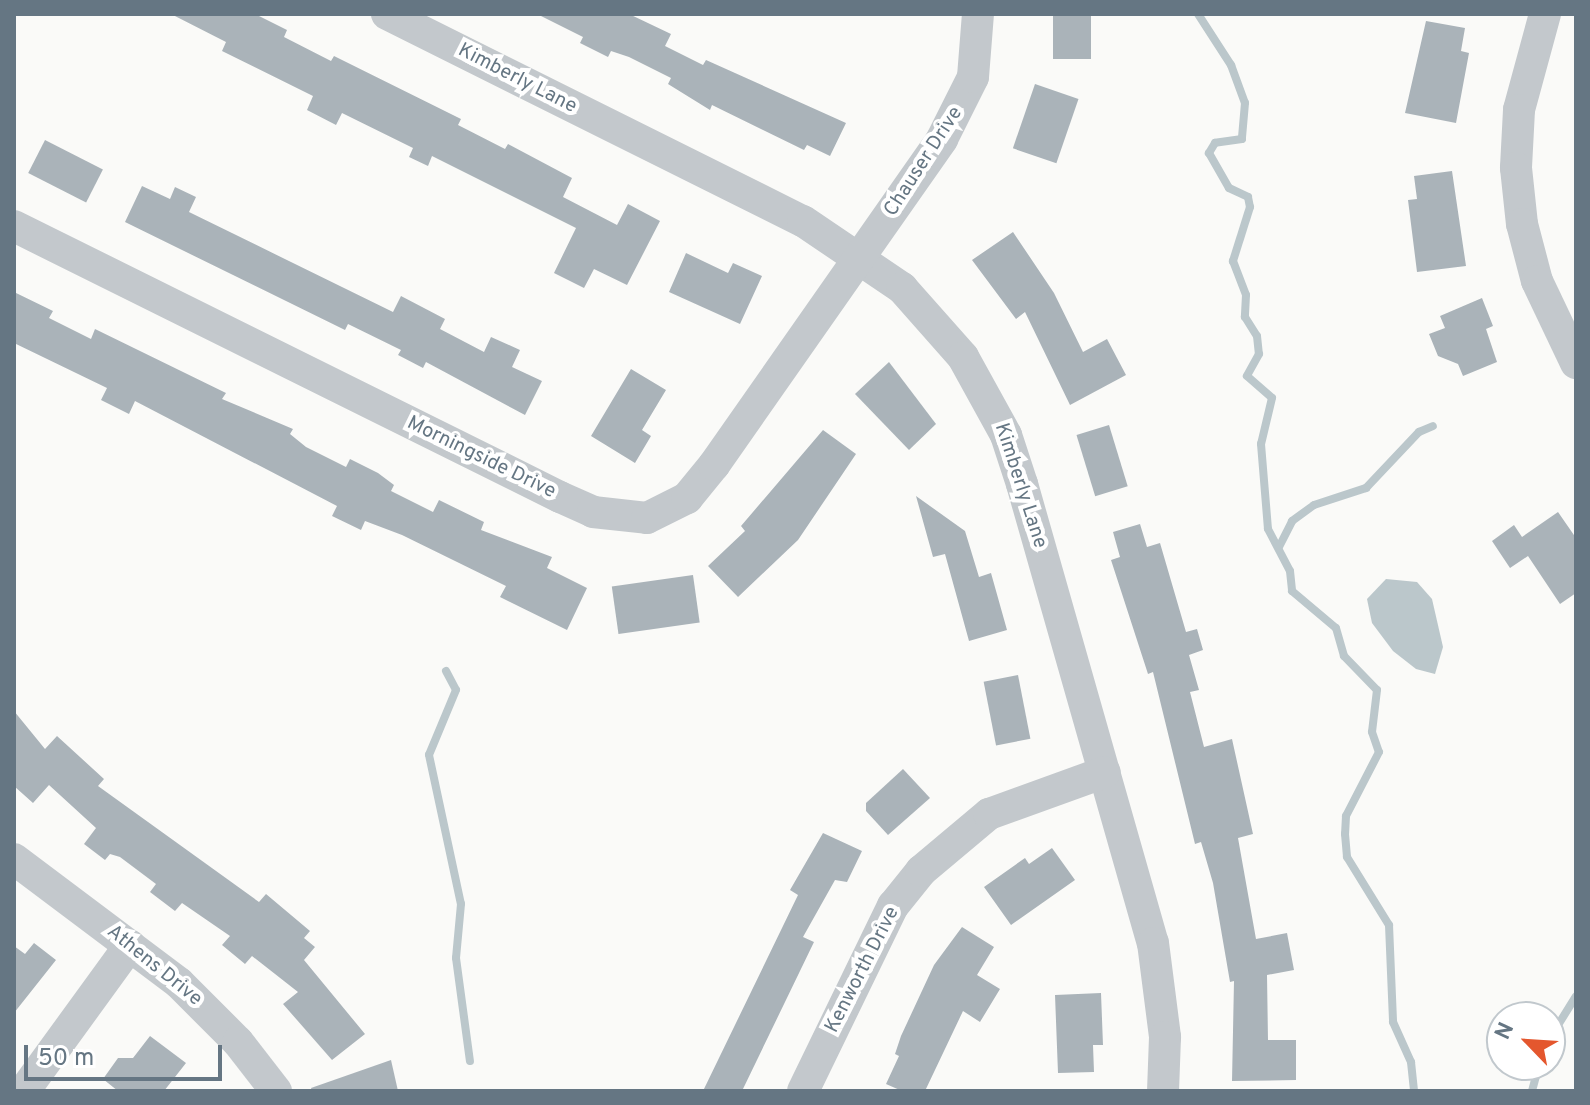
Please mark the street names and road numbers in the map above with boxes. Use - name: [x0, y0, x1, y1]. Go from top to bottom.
- street label: Kimberly Lane: [454, 39, 580, 119]
- street label: Chauser Drive: [880, 103, 968, 221]
- street label: Morningside Drive: [403, 412, 559, 504]
- street label: Kimberly Lane: [988, 420, 1052, 552]
- street label: Kenworth Drive: [821, 903, 905, 1037]
- street label: Athens Drive: [101, 920, 207, 1012]

